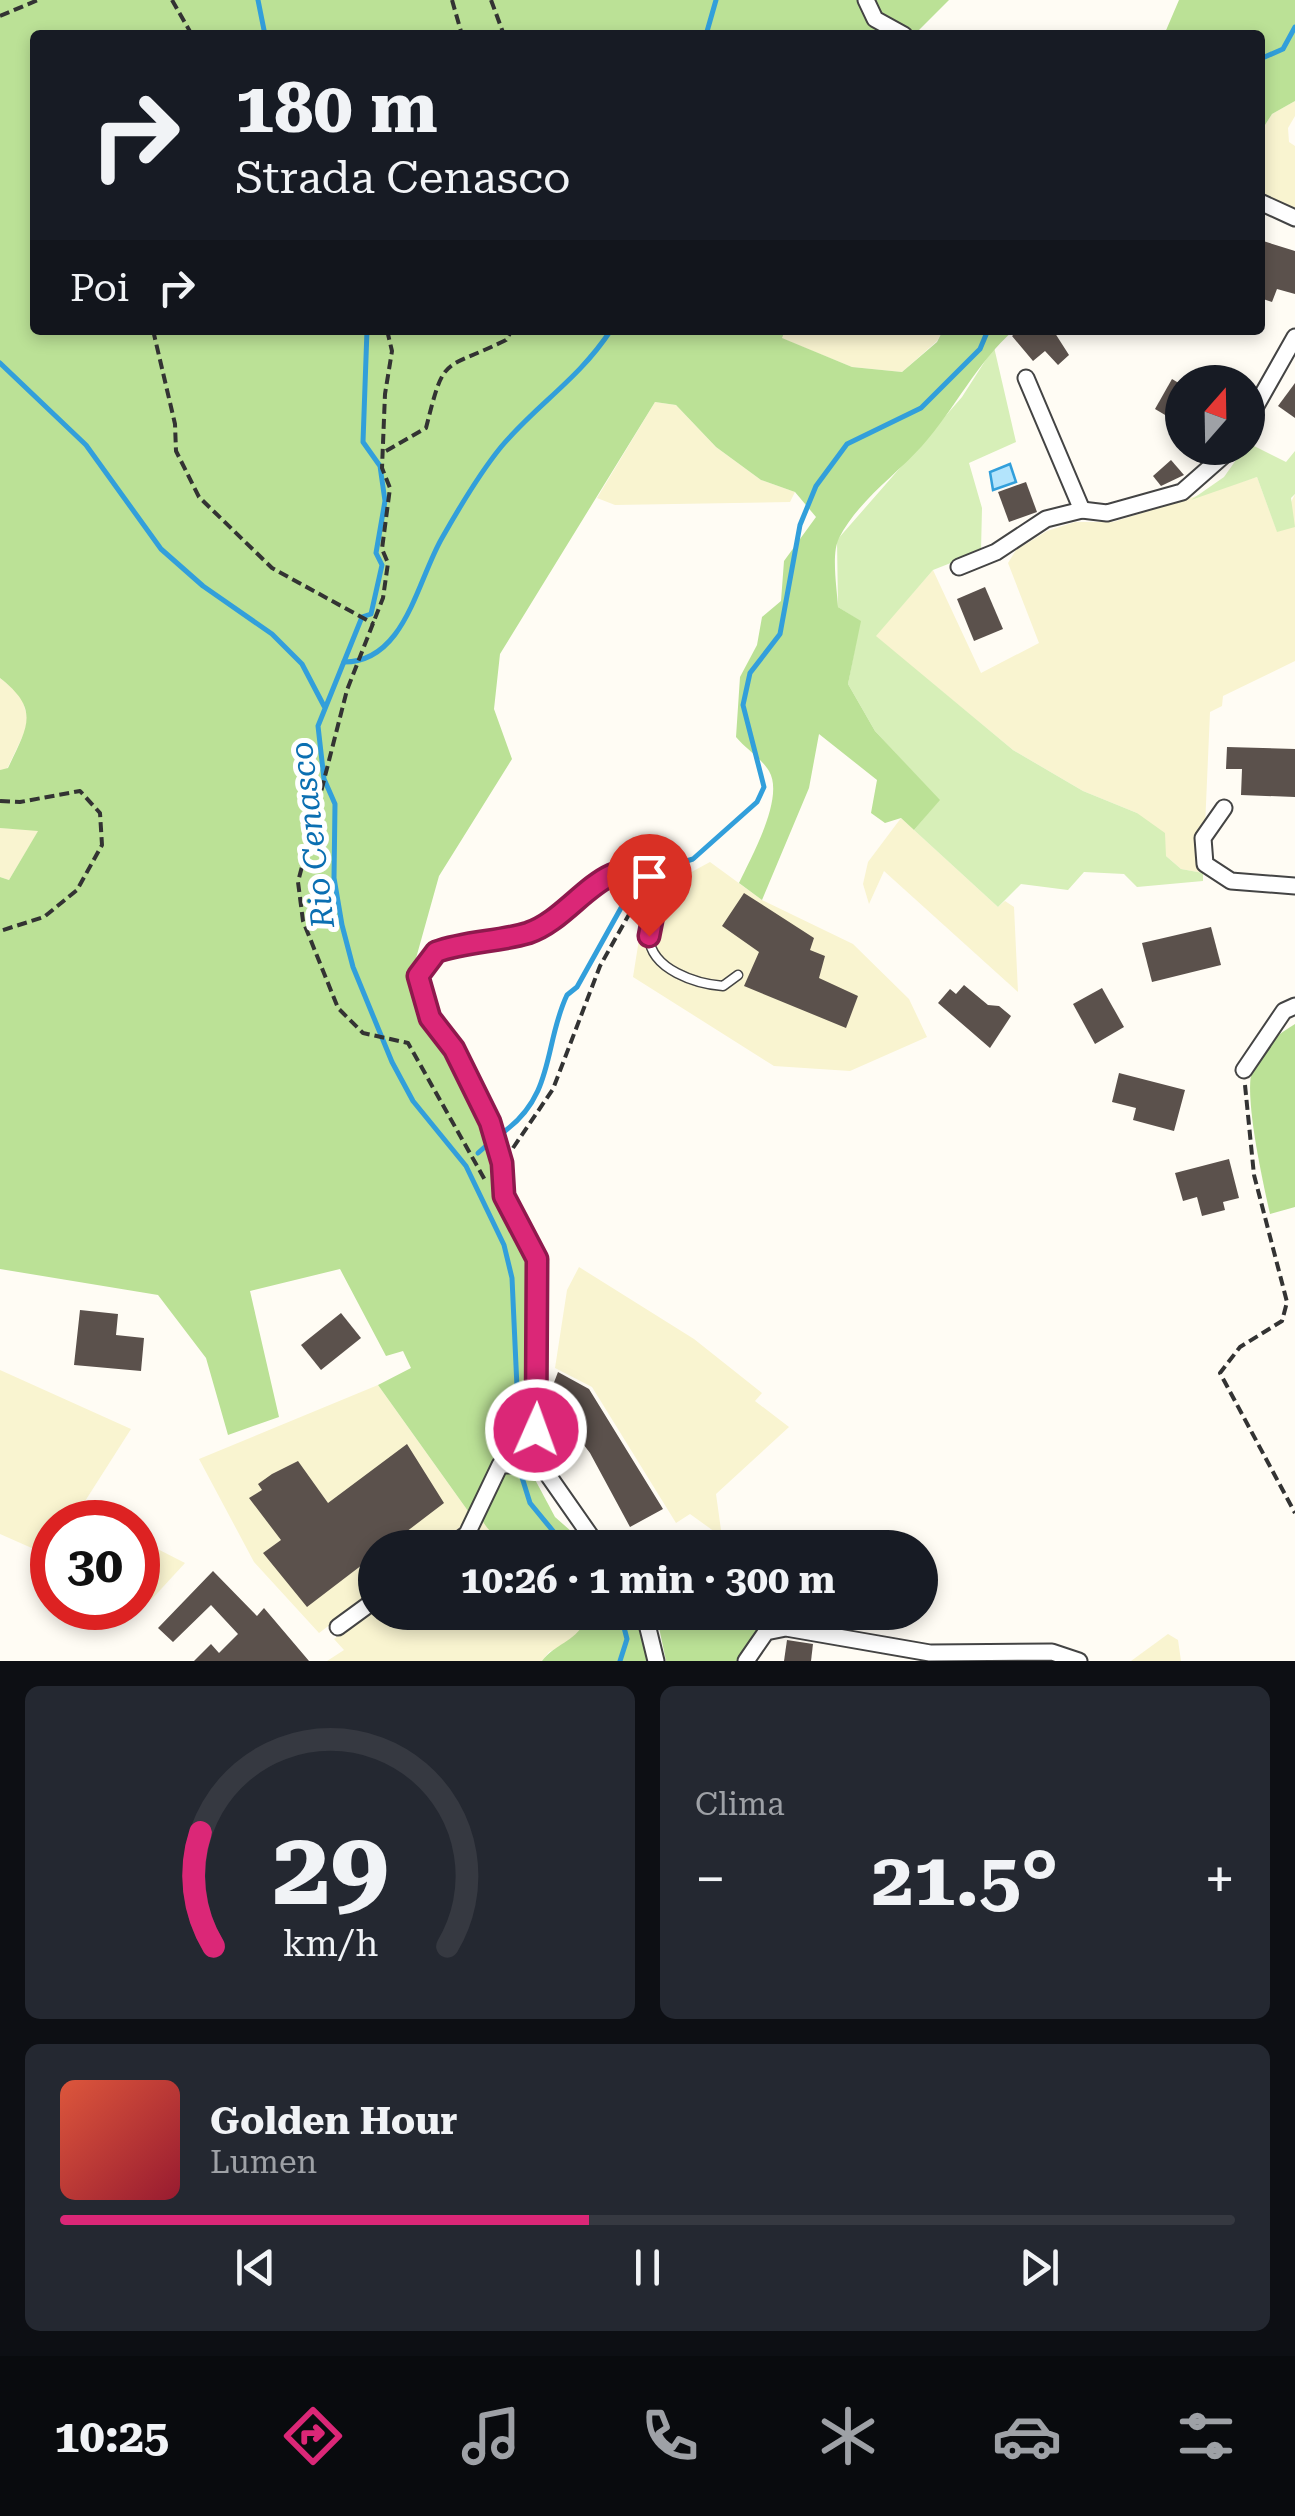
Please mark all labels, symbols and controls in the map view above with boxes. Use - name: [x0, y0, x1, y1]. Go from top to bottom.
- text: 180 m: [235, 67, 438, 149]
- icon: right: [70, 70, 200, 200]
- text: Strada Cenasco: [235, 151, 571, 204]
- icon: right: [149, 260, 204, 315]
- text: Poi: [70, 266, 129, 310]
- north arrow: [1165, 365, 1265, 465]
- map controls: [1165, 365, 1265, 465]
- water label: Rio Cenasco: [282, 740, 342, 931]
- pin: [607, 834, 692, 937]
- icon: arrive: [622, 849, 677, 904]
- position arrow: [484, 1378, 588, 1482]
- speed limit sign: 30: [30, 1500, 160, 1630]
- text: 10:26 · 1 min · 300 m: [461, 1558, 835, 1602]
- text: Clima: [695, 1785, 785, 1823]
- text: 29: [272, 1808, 388, 1929]
- text: 21.5°: [872, 1835, 1058, 1923]
- text: −: [695, 1847, 726, 1911]
- text: +: [1204, 1847, 1235, 1911]
- text: km/h: [282, 1923, 378, 1965]
- text: Golden Hour: [210, 2099, 458, 2143]
- text: Lumen: [210, 2143, 317, 2181]
- icon: previous: [228, 2240, 283, 2295]
- icon: pause: [620, 2240, 675, 2295]
- icon: next: [1012, 2240, 1067, 2295]
- icon: directions: [278, 2401, 348, 2471]
- icon: music: [456, 2401, 526, 2471]
- icon: phone: [635, 2401, 705, 2471]
- icon: climate: [813, 2401, 883, 2471]
- icon: car: [992, 2401, 1062, 2471]
- icon: filters: [1171, 2401, 1241, 2471]
- text: 10:25: [54, 2410, 169, 2463]

